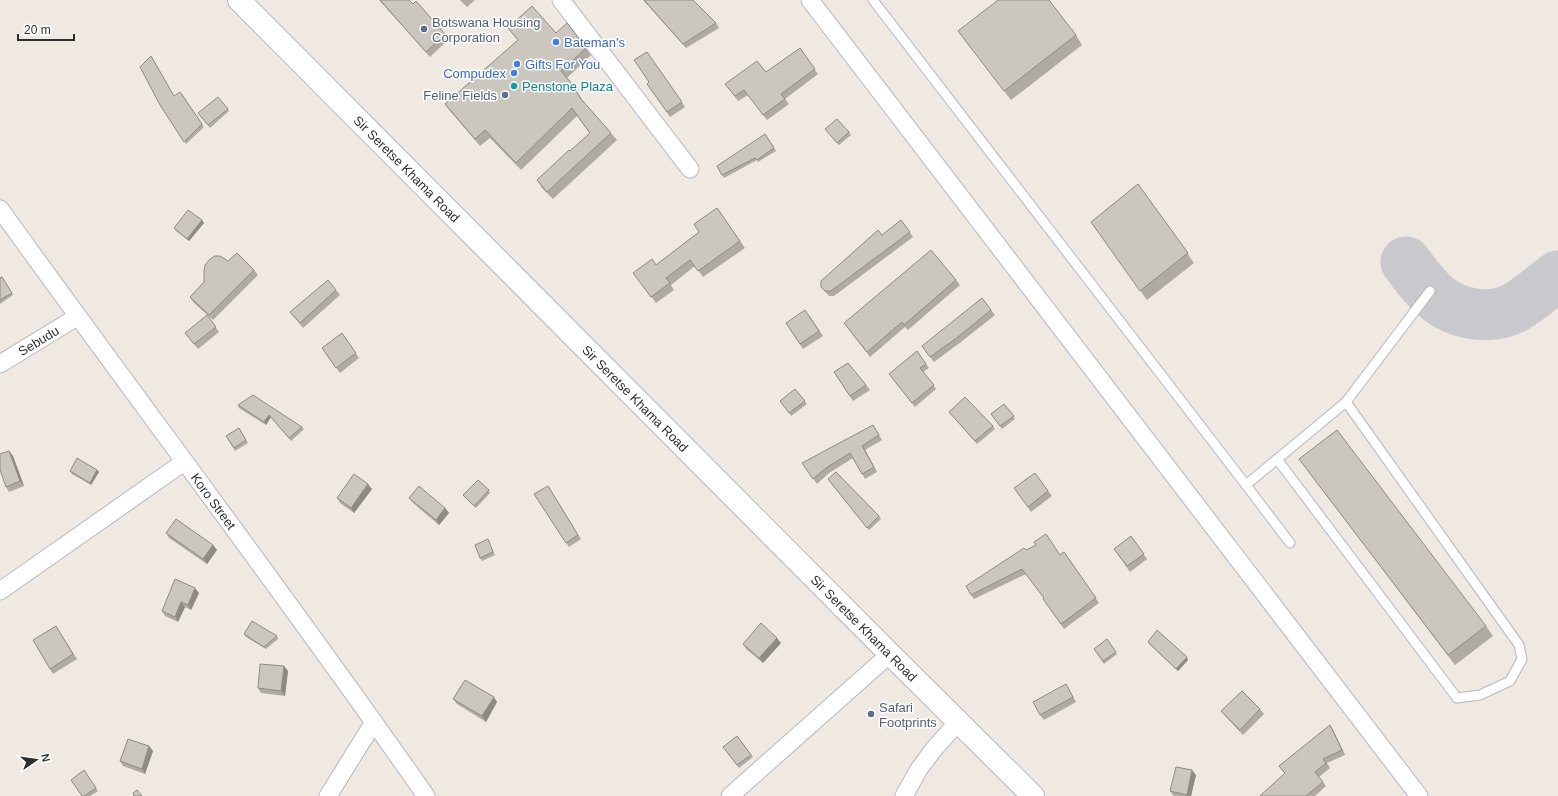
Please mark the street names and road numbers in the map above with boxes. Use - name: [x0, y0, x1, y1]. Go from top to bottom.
- street label: Sir Seretse Khama Road: [350, 113, 463, 225]
- street label: Sebudu: [16, 323, 62, 359]
- street label: Sir Seretse Khama Road: [579, 342, 691, 455]
- street label: Koro Street: [188, 471, 239, 533]
- street label: Sir Seretse Khama Road: [808, 572, 920, 684]

